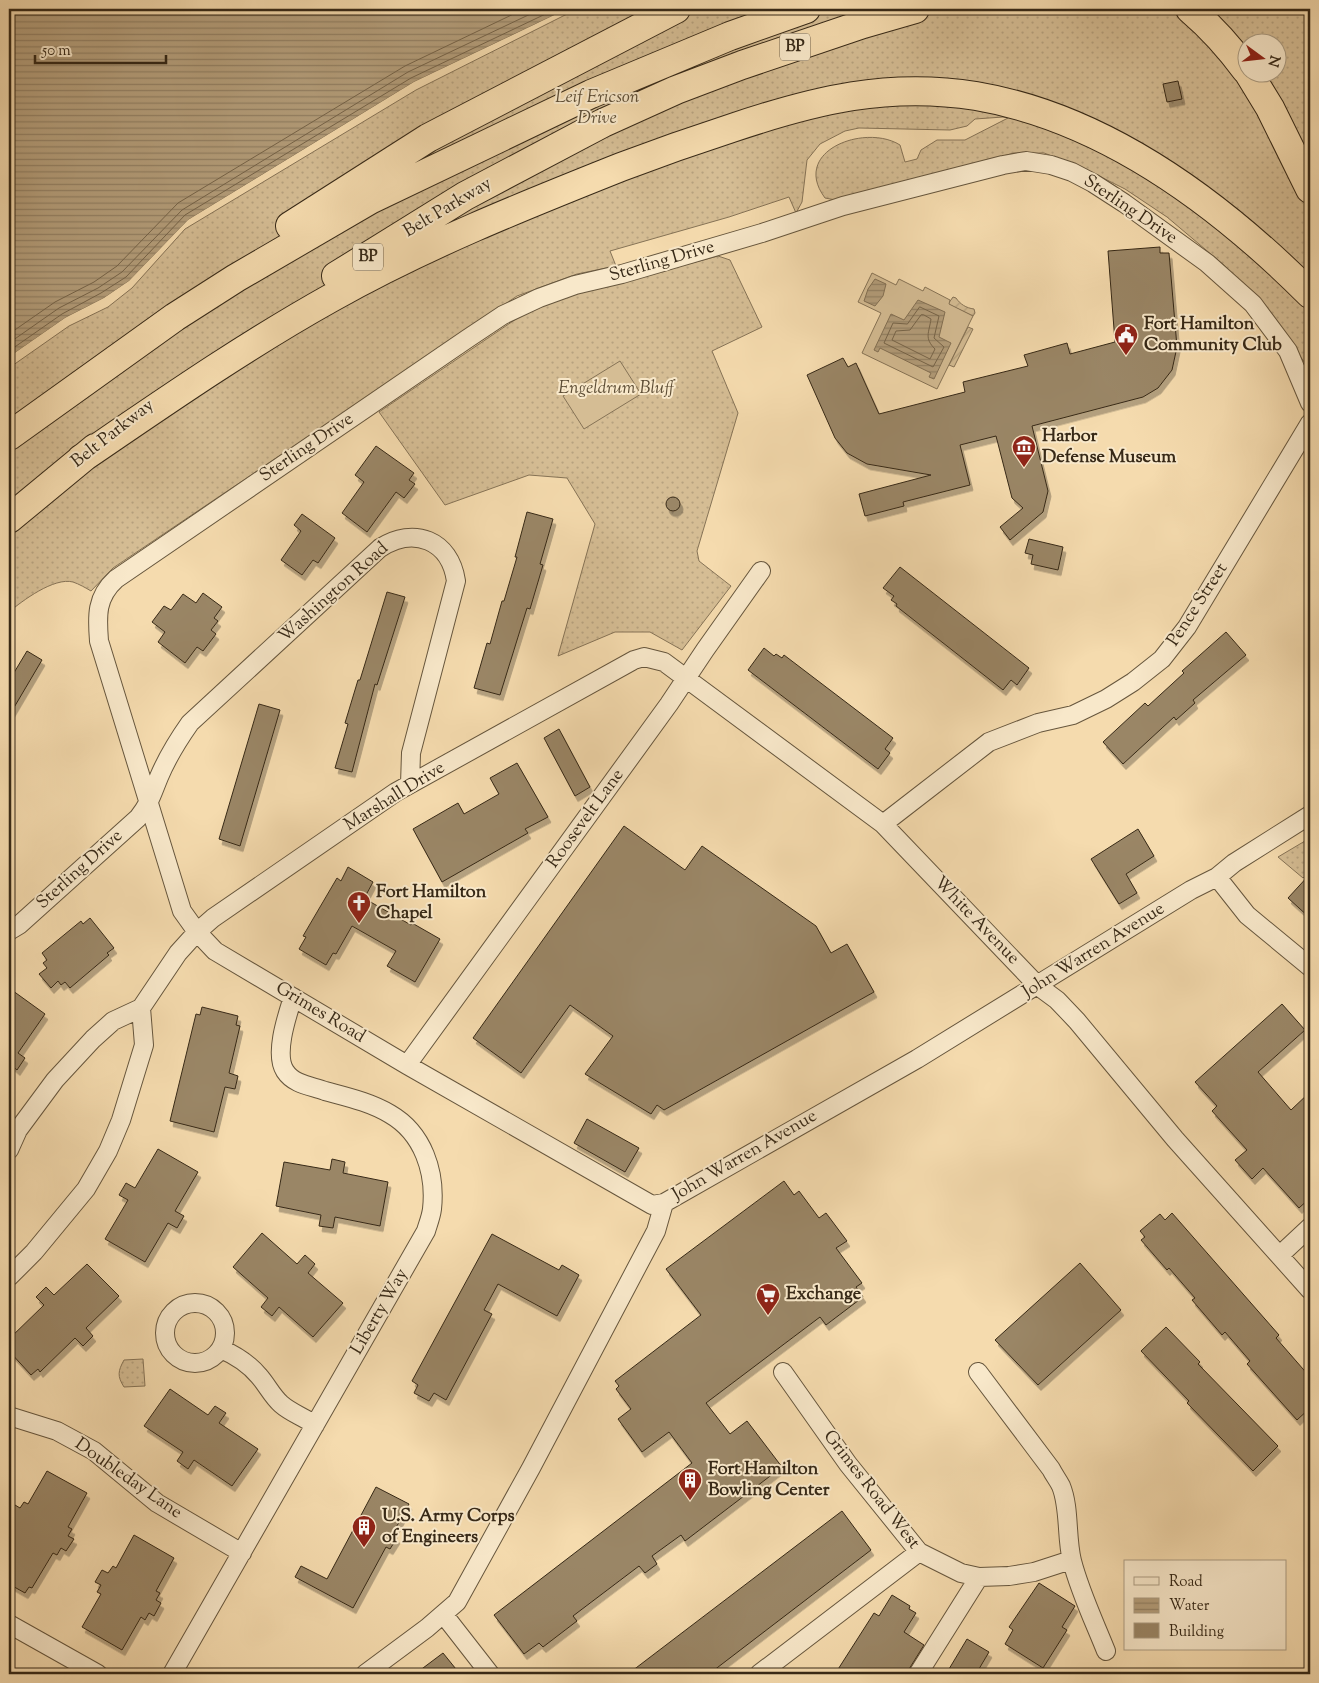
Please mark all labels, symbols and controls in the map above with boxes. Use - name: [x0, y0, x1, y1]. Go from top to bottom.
- scale bar: [35, 32, 166, 64]
- north arrow: [1236, 32, 1286, 82]
- road number: BP: [780, 34, 810, 61]
- text: 50 m: [41, 41, 71, 62]
- text: N: [1262, 53, 1284, 69]
- park label: Leif Ericson Drive: [555, 85, 640, 132]
- street label: Sterling Drive: [1078, 169, 1182, 251]
- street label: Belt Parkway: [399, 171, 497, 245]
- street label: Sterling Drive: [606, 235, 718, 289]
- road number: BP: [353, 243, 383, 270]
- place label: Fort Hamilton Community Club: [1144, 312, 1282, 359]
- public building icon: Fort Hamilton Community Club: [1113, 322, 1139, 356]
- park label: Engeldrum Bluff: [558, 376, 675, 402]
- street label: Belt Parkway: [66, 393, 160, 475]
- street label: Sterling Drive: [255, 407, 359, 489]
- place label: Harbor Defense Museum: [1042, 424, 1176, 471]
- museum icon: Harbor Defense Museum: [1011, 434, 1037, 468]
- street label: Washington Road: [273, 536, 395, 650]
- street label: Pence Street: [1161, 558, 1235, 652]
- street label: Marshall Drive: [340, 756, 450, 838]
- street label: Roosevelt Lane: [541, 764, 631, 874]
- street label: Sterling Drive: [31, 824, 129, 916]
- street label: White Avenue: [927, 871, 1025, 971]
- place label: Fort Hamilton Chapel: [376, 880, 487, 927]
- church icon: Fort Hamilton Chapel: [346, 890, 372, 924]
- street label: John Warren Avenue: [1017, 897, 1170, 1006]
- street label: Grimes Road: [270, 976, 370, 1050]
- street label: John Warren Avenue: [667, 1104, 822, 1209]
- street label: Liberty Way: [345, 1264, 415, 1360]
- supermarket icon: Exchange: [755, 1282, 781, 1316]
- place label: Exchange: [786, 1282, 862, 1308]
- street label: Grimes Road West: [816, 1425, 926, 1555]
- street label: Doubleday Lane: [69, 1432, 187, 1526]
- place label: Fort Hamilton Bowling Center: [708, 1457, 830, 1504]
- building icon: Fort Hamilton Bowling Center: [677, 1467, 703, 1501]
- place label: U.S. Army Corps of Engineers: [382, 1504, 515, 1551]
- building icon: U.S. Army Corps of Engineers: [351, 1514, 377, 1548]
- legend: [1124, 1560, 1286, 1650]
- text: Road: [1169, 1572, 1203, 1593]
- text: Water: [1169, 1596, 1210, 1617]
- text: Building: [1169, 1622, 1224, 1643]

